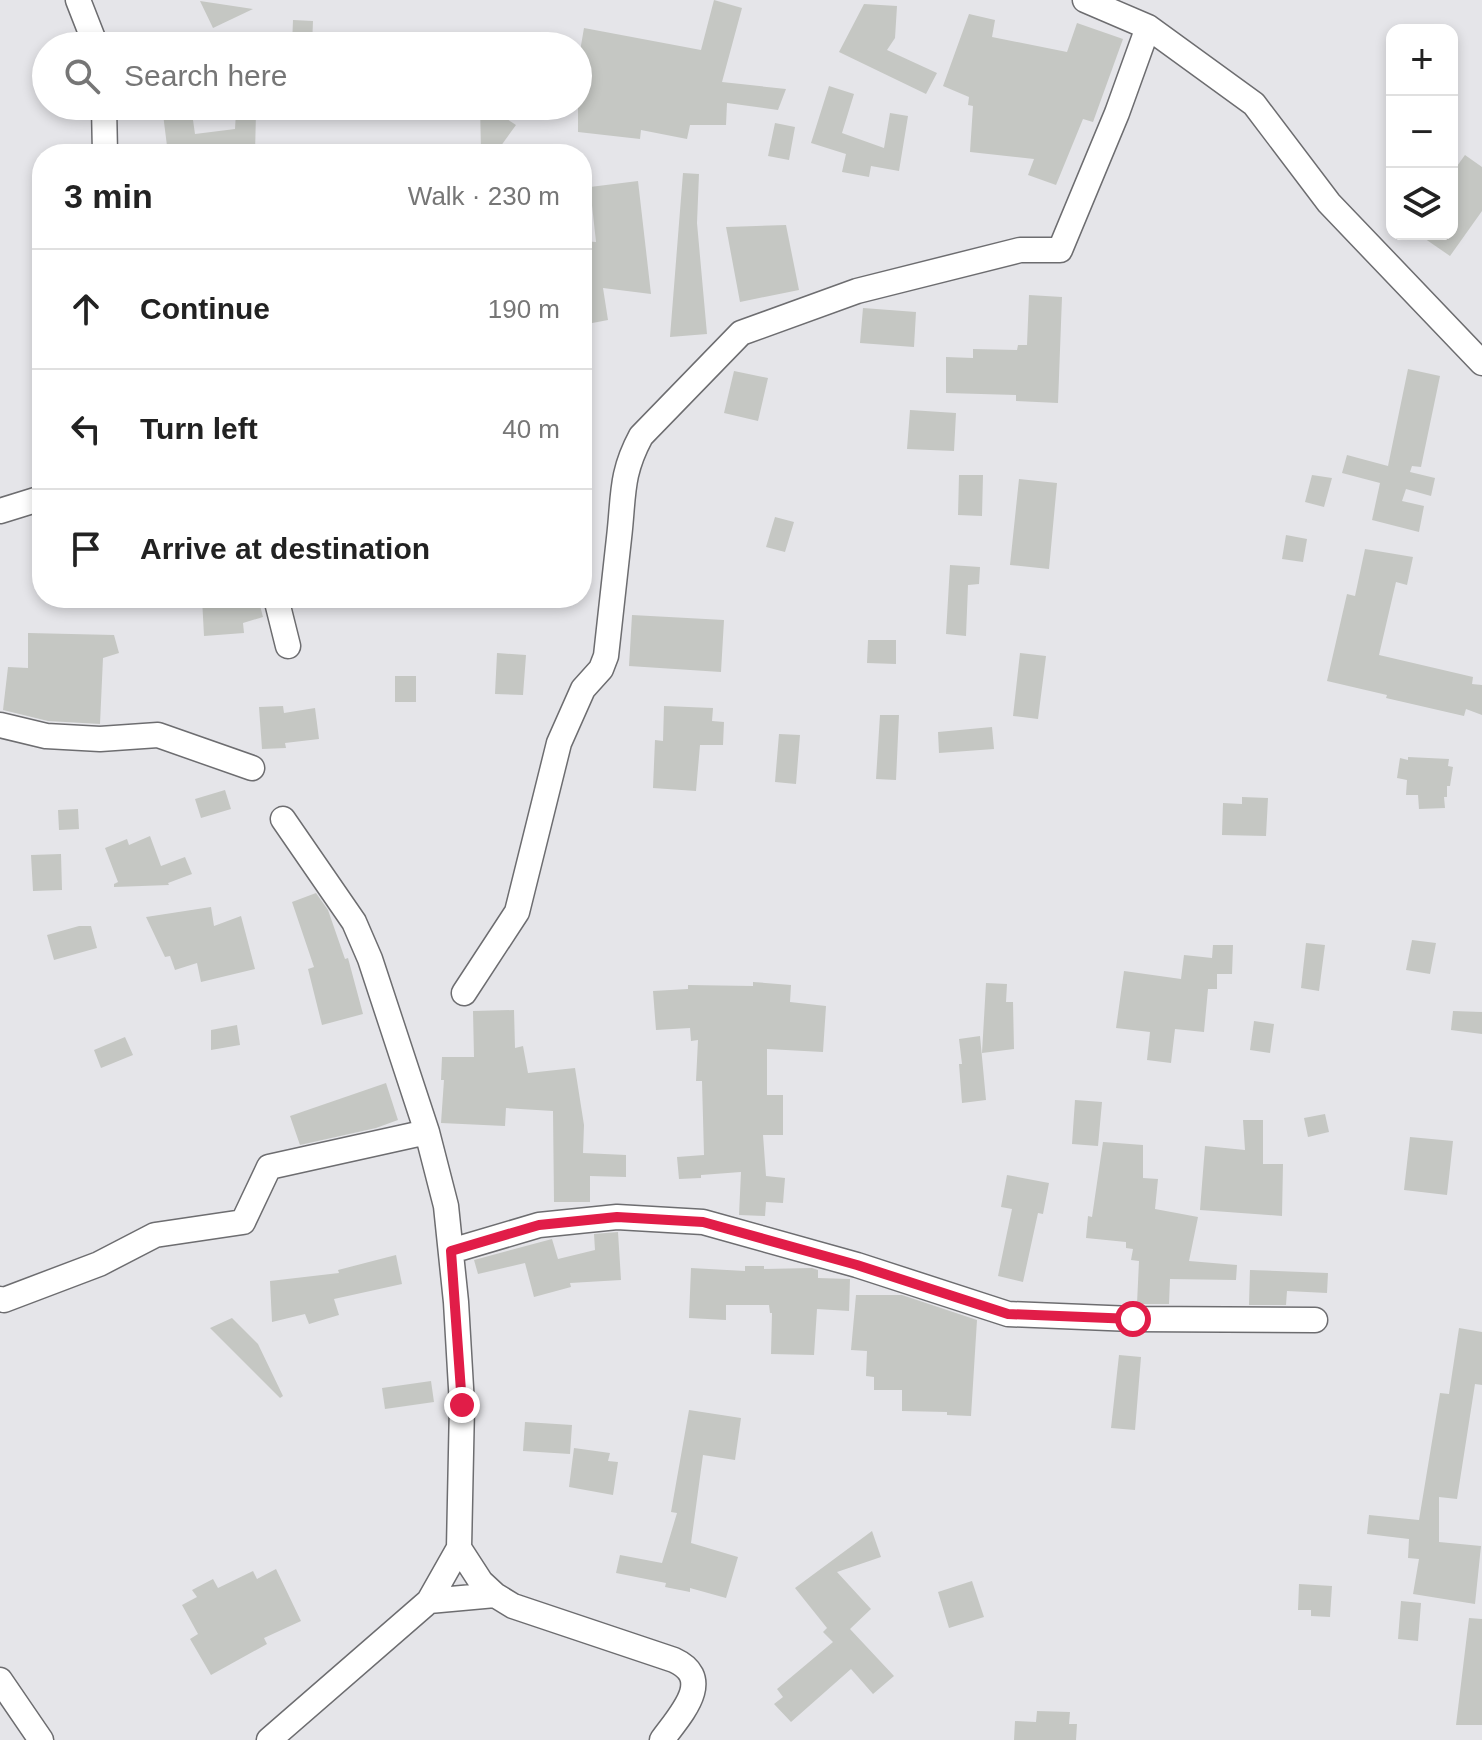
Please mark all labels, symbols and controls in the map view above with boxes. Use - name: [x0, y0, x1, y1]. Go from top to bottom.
- map controls: [1386, 24, 1458, 240]
- button: +: [1386, 24, 1458, 96]
- search box: [32, 32, 592, 120]
- icon: search: [60, 54, 104, 98]
- text: Search here: [124, 59, 287, 92]
- button: −: [1386, 96, 1458, 168]
- button: layers: [1386, 168, 1458, 240]
- text: 3 min: [64, 177, 153, 215]
- text: Walk · 230 m: [408, 181, 560, 211]
- icon: ahead: [64, 287, 108, 331]
- text: Continue: [140, 292, 270, 325]
- text: 190 m: [488, 294, 560, 324]
- icon: left: [64, 407, 108, 451]
- text: Turn left: [140, 412, 258, 445]
- text: 40 m: [502, 414, 560, 444]
- icon: arrive: [64, 527, 108, 571]
- text: Arrive at destination: [140, 532, 430, 565]
- route start: [1115, 1301, 1151, 1337]
- route end: [444, 1387, 480, 1423]

